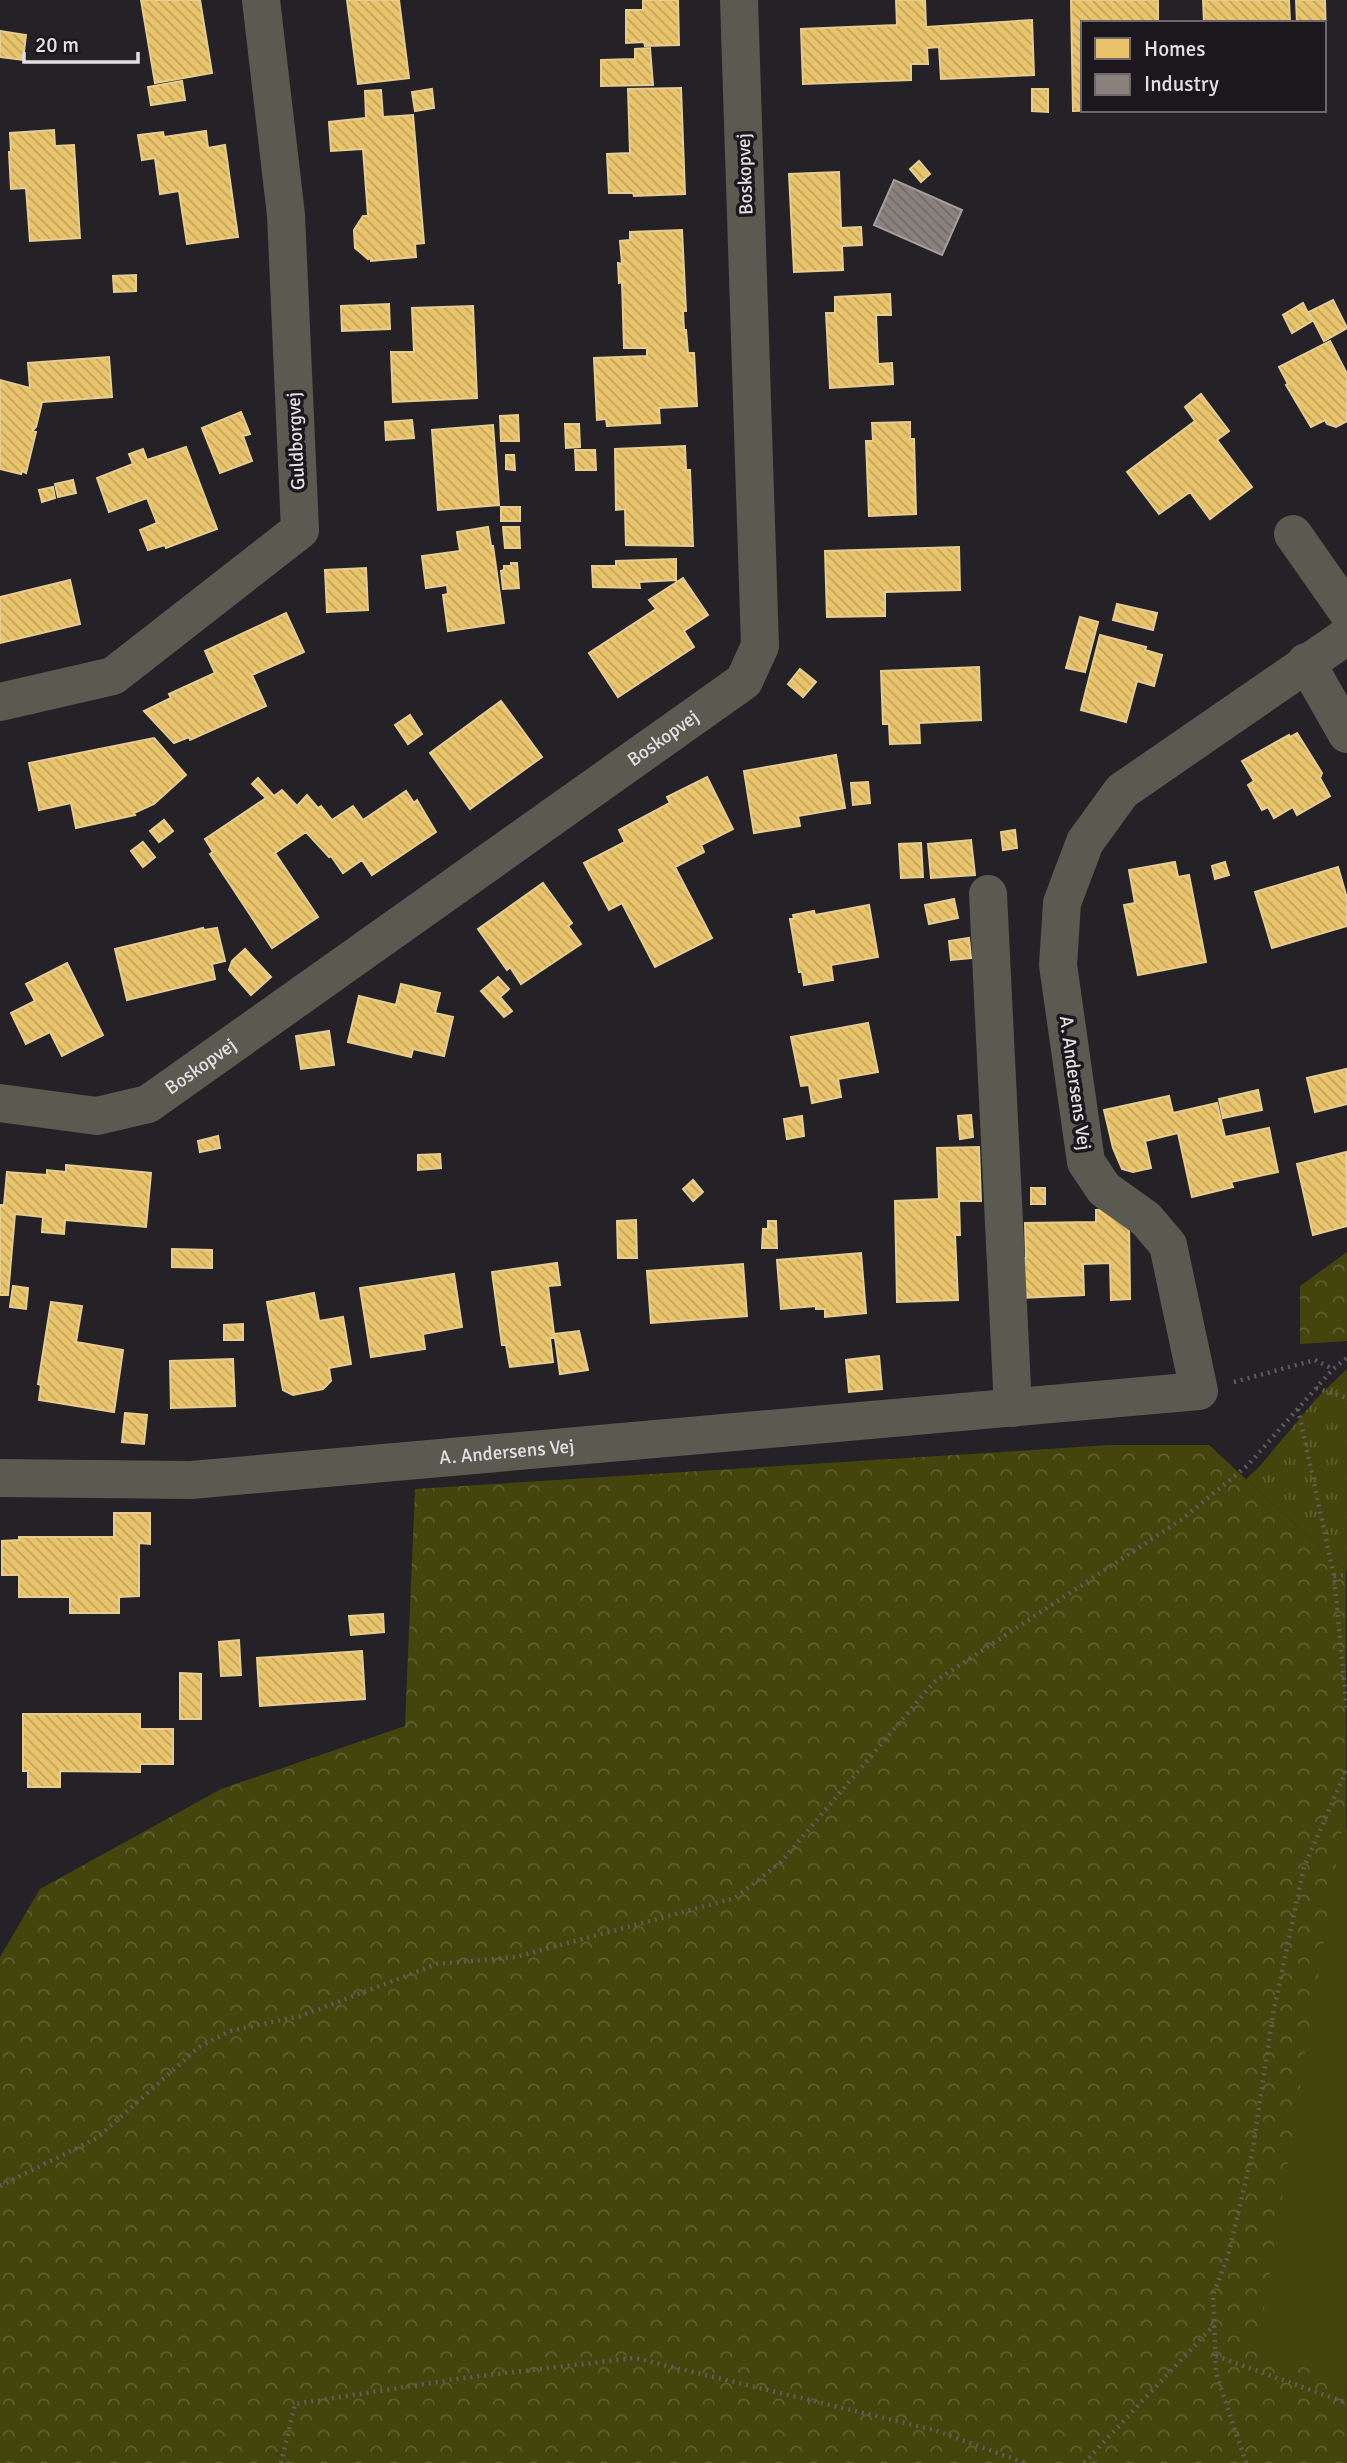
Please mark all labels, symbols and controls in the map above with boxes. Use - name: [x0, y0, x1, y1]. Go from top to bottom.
- scale bar: [24, 21, 138, 65]
- legend: [1081, 21, 1326, 112]
- text: 20 m: [35, 32, 79, 58]
- text: Homes: [1144, 36, 1206, 62]
- text: Industry: [1144, 71, 1219, 97]
- street label: Boskopvej: [732, 133, 758, 215]
- street label: Guldborgvej: [281, 391, 311, 491]
- street label: Boskopvej: [623, 705, 704, 772]
- street label: A. Andersens Vej: [1054, 1014, 1096, 1152]
- street label: Boskopvej: [160, 1033, 241, 1100]
- street label: A. Andersens Vej: [438, 1434, 575, 1470]

